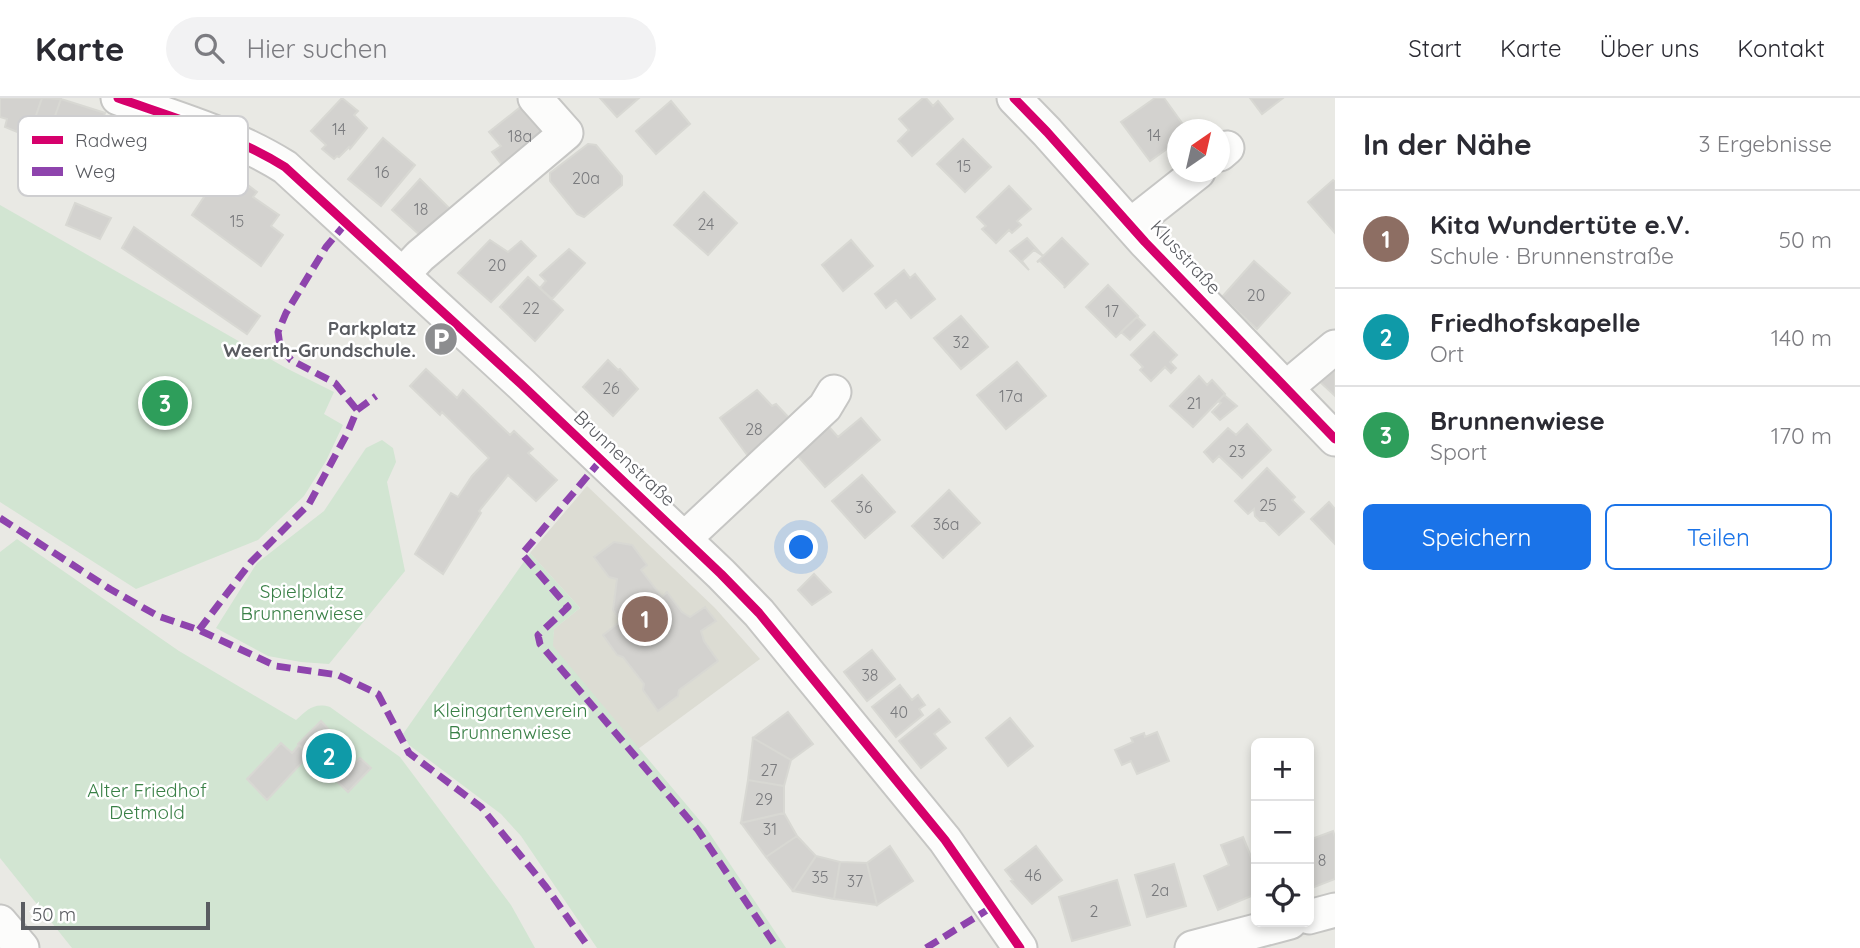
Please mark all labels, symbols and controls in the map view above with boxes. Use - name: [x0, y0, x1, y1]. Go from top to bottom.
- search box: [166, 17, 656, 80]
- text: Karte: [35, 28, 124, 69]
- icon: search: [190, 29, 228, 67]
- text: Hier suchen: [246, 32, 388, 65]
- text: Start: [1408, 33, 1462, 63]
- text: Karte: [1500, 33, 1561, 63]
- text: Über uns: [1599, 33, 1699, 63]
- text: Kontakt: [1737, 33, 1825, 63]
- legend: [18, 116, 248, 196]
- house number: 14: [332, 119, 346, 139]
- north arrow: [1167, 119, 1230, 182]
- house number: 14: [1147, 125, 1161, 145]
- text: In der Nähe: [1363, 125, 1532, 163]
- house number: 18a: [508, 126, 532, 146]
- text: Radweg: [75, 128, 148, 152]
- text: 3 Ergebnisse: [1698, 129, 1832, 158]
- house number: 15: [957, 156, 971, 176]
- text: Weg: [75, 159, 116, 183]
- house number: 16: [375, 162, 390, 182]
- house number: 20a: [572, 168, 600, 188]
- house number: 18: [414, 199, 428, 219]
- text: Kita Wundertüte e.V.: [1430, 208, 1690, 241]
- house number: 15: [230, 211, 244, 231]
- house number: 24: [697, 214, 715, 234]
- street label: Klusstraße: [1146, 215, 1226, 299]
- text: 1: [1382, 225, 1390, 254]
- text: 50 m: [1779, 225, 1832, 254]
- text: Schule · Brunnenstraße: [1430, 241, 1674, 270]
- house number: 20: [488, 255, 506, 275]
- house number: 20: [1247, 285, 1265, 305]
- house number: 22: [522, 298, 540, 318]
- house number: 17: [1105, 301, 1119, 321]
- text: Friedhofskapelle: [1430, 306, 1641, 339]
- place label: Parkplatz Weerth-Grundschule.: [223, 316, 416, 362]
- parking icon: Parkplatz Weerth-Grundschule.: [422, 320, 460, 358]
- text: 2: [1379, 323, 1393, 352]
- text: 140 m: [1771, 323, 1832, 352]
- house number: 32: [952, 332, 970, 352]
- text: Ort: [1430, 339, 1464, 368]
- pin: 3: [142, 377, 188, 429]
- house number: 26: [602, 378, 620, 398]
- house number: 17a: [999, 386, 1023, 406]
- house number: 21: [1187, 393, 1201, 413]
- text: Brunnenwiese: [1430, 404, 1605, 437]
- street label: Brunnenstraße: [569, 405, 681, 511]
- house number: 28: [745, 419, 763, 439]
- text: 3: [1380, 421, 1392, 450]
- text: 170 m: [1771, 421, 1832, 450]
- text: Sport: [1430, 437, 1487, 466]
- house number: 23: [1228, 441, 1246, 461]
- house number: 25: [1259, 495, 1277, 515]
- house number: 36: [856, 497, 873, 517]
- button: Speichern: [1363, 504, 1591, 570]
- button: Teilen: [1605, 504, 1832, 570]
- house number: 36a: [933, 514, 959, 534]
- your location: [784, 530, 818, 564]
- park label: Spielplatz Brunnenwiese: [241, 579, 363, 625]
- pin: 1: [622, 593, 668, 645]
- house number: 38: [861, 665, 879, 685]
- park label: Kleingartenverein Brunnenwiese: [433, 698, 587, 744]
- house number: 40: [890, 702, 908, 722]
- pin: 2: [306, 730, 352, 782]
- map controls: [1251, 738, 1314, 927]
- button: +: [1251, 738, 1314, 801]
- house number: 27: [761, 760, 777, 780]
- park label: Alter Friedhof Detmold: [87, 778, 207, 824]
- house number: 29: [755, 789, 773, 809]
- button: −: [1251, 801, 1314, 864]
- house number: 31: [763, 819, 777, 839]
- house number: 8: [1318, 850, 1326, 870]
- button: locate: [1251, 864, 1314, 927]
- house number: 46: [1024, 865, 1042, 885]
- house number: 35: [811, 867, 829, 887]
- house number: 37: [847, 871, 863, 891]
- house number: 2a: [1151, 880, 1169, 900]
- scale bar: [21, 899, 210, 931]
- house number: 2: [1090, 901, 1099, 921]
- text: 50 m: [32, 902, 76, 926]

